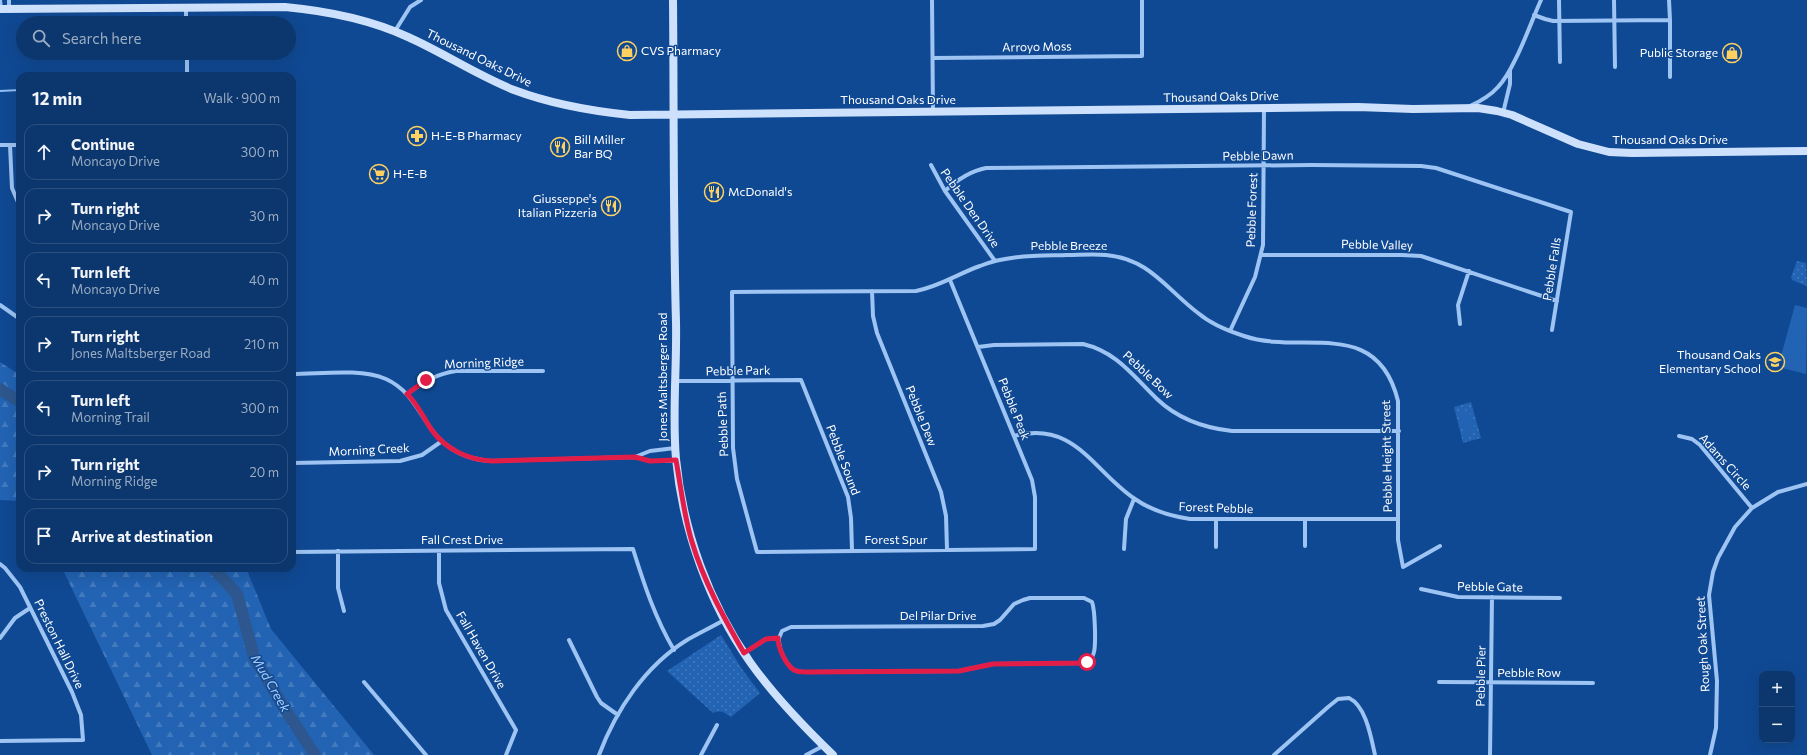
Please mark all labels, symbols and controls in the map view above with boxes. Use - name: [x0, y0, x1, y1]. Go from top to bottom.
- search box: [16, 16, 296, 60]
- street label: Thousand Oaks Drive: [424, 25, 534, 89]
- icon: search: [30, 27, 52, 49]
- text: Search here: [62, 29, 141, 47]
- street label: Arroyo Moss: [1002, 38, 1072, 54]
- shop icon: CVS Pharmacy: [616, 40, 638, 62]
- shop icon: Public Storage: [1721, 42, 1743, 64]
- place label: CVS Pharmacy: [641, 43, 721, 57]
- place label: Public Storage: [1640, 45, 1718, 59]
- text: 12 min: [32, 88, 82, 109]
- street label: Thousand Oaks Drive: [1163, 88, 1279, 104]
- text: Walk · 900 m: [204, 90, 280, 106]
- street label: Thousand Oaks Drive: [840, 92, 956, 106]
- pharmacy icon: H-E-B Pharmacy: [406, 125, 428, 147]
- place label: H-E-B Pharmacy: [431, 128, 522, 142]
- place label: Bill Miller Bar BQ: [574, 132, 625, 160]
- street label: Thousand Oaks Drive: [1612, 132, 1728, 146]
- text: Continue: [71, 135, 135, 153]
- restaurant icon: Bill Miller Bar BQ: [549, 136, 571, 158]
- icon: ahead: [33, 141, 55, 163]
- text: 300 m: [241, 144, 279, 160]
- street label: Pebble Dawn: [1222, 147, 1294, 163]
- text: Moncayo Drive: [71, 153, 160, 169]
- supermarket icon: H-E-B: [368, 163, 390, 185]
- street label: Pebble Den Drive: [938, 165, 1003, 249]
- place label: H-E-B: [393, 166, 427, 180]
- street label: Pebble Forest: [1243, 172, 1259, 247]
- restaurant icon: McDonald's: [703, 181, 725, 203]
- place label: McDonald's: [728, 184, 792, 198]
- place label: Giusseppe's Italian Pizzeria: [518, 191, 597, 219]
- restaurant icon: Giusseppe's Italian Pizzeria: [600, 195, 622, 217]
- text: Turn right: [71, 199, 140, 217]
- icon: right: [33, 205, 55, 227]
- text: 30 m: [249, 208, 279, 224]
- text: Moncayo Drive: [71, 217, 160, 233]
- street label: Pebble Valley: [1341, 236, 1413, 252]
- street label: Pebble Falls: [1539, 236, 1563, 302]
- street label: Pebble Breeze: [1031, 238, 1107, 252]
- text: Turn left: [71, 263, 130, 281]
- icon: left: [33, 269, 55, 291]
- text: 40 m: [249, 272, 279, 288]
- text: Moncayo Drive: [71, 281, 160, 297]
- street label: Jones Maltsberger Road: [655, 313, 670, 441]
- text: Turn right: [71, 327, 140, 345]
- icon: right: [33, 333, 55, 355]
- text: 210 m: [244, 336, 279, 352]
- text: Jones Maltsberger Road: [71, 345, 210, 361]
- street label: Pebble Bow: [1121, 347, 1177, 401]
- place label: Thousand Oaks Elementary School: [1659, 347, 1761, 375]
- school or university icon: Thousand Oaks Elementary School: [1764, 351, 1786, 373]
- street label: Morning Ridge: [444, 354, 524, 370]
- street label: Pebble Park: [706, 362, 771, 378]
- route end: [417, 371, 435, 389]
- street label: Pebble Peak: [996, 375, 1034, 442]
- street label: Pebble Dew: [903, 383, 941, 448]
- text: Turn left: [71, 391, 130, 409]
- street label: Pebble Path: [714, 391, 730, 457]
- icon: left: [33, 397, 55, 419]
- text: 300 m: [241, 400, 279, 416]
- street label: Pebble Height Street: [1378, 400, 1394, 512]
- text: Morning Trail: [71, 409, 150, 425]
- street label: Pebble Sound: [824, 422, 864, 497]
- street label: Adams Circle: [1697, 430, 1755, 492]
- street label: Morning Creek: [328, 440, 410, 458]
- text: Turn right: [71, 455, 140, 473]
- icon: right: [33, 461, 55, 483]
- text: 20 m: [250, 464, 279, 480]
- text: Morning Ridge: [71, 473, 157, 489]
- street label: Forest Pebble: [1179, 499, 1254, 515]
- icon: arrive: [33, 525, 55, 547]
- text: Arrive at destination: [71, 527, 213, 545]
- street label: Fall Crest Drive: [421, 532, 503, 546]
- street label: Forest Spur: [865, 532, 928, 546]
- street label: Pebble Gate: [1457, 578, 1523, 594]
- street label: Rough Oak Street: [1692, 596, 1712, 692]
- street label: Preston Hall Drive: [32, 597, 88, 691]
- street label: Fall Haven Drive: [454, 608, 510, 691]
- street label: Del Pilar Drive: [900, 608, 976, 622]
- street label: Pebble Pier: [1472, 645, 1488, 707]
- water label: Mud Creek: [248, 651, 294, 716]
- route start: [1078, 653, 1096, 671]
- street label: Pebble Row: [1497, 665, 1561, 679]
- map controls: [1759, 671, 1795, 743]
- button: +: [1759, 671, 1795, 707]
- button: −: [1759, 707, 1795, 743]

